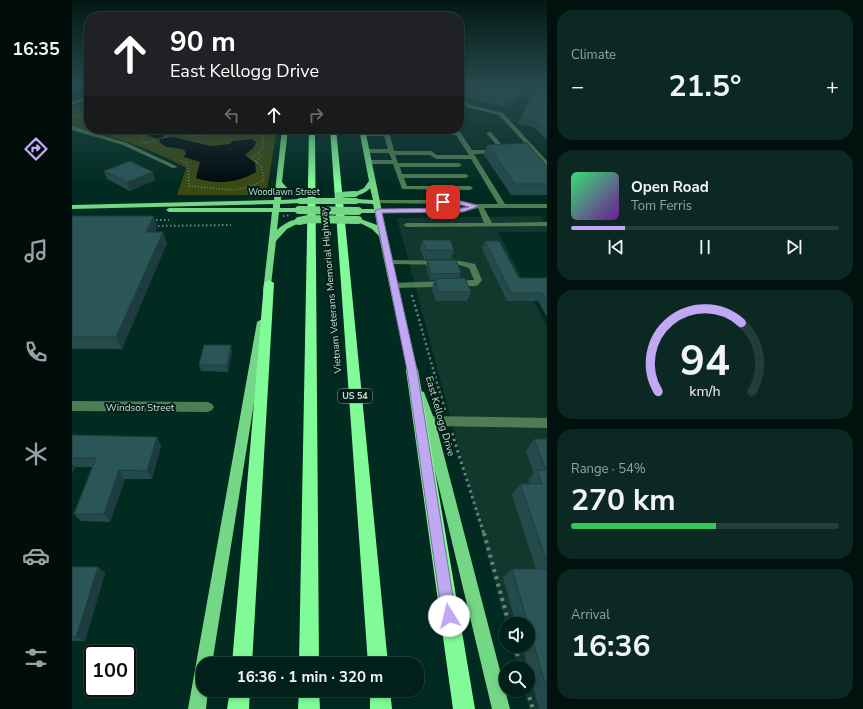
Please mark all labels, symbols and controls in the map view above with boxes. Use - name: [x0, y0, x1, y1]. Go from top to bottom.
- text: 90 m: [170, 23, 236, 61]
- icon: ahead: [104, 28, 156, 80]
- text: 16:35: [12, 37, 60, 61]
- text: Climate: [571, 46, 616, 64]
- text: East Kellogg Drive: [170, 59, 319, 83]
- text: 21.5°: [669, 66, 741, 107]
- text: −: [571, 72, 584, 102]
- text: +: [826, 72, 839, 102]
- icon: left: [221, 104, 243, 126]
- icon: ahead: [263, 104, 285, 126]
- icon: right: [305, 104, 327, 126]
- icon: directions: [22, 135, 50, 163]
- text: Open Road: [631, 177, 709, 197]
- pin: [426, 185, 460, 219]
- street label: Woodlawn Street: [248, 186, 321, 198]
- icon: arrive: [432, 191, 454, 213]
- text: Tom Ferris: [631, 197, 692, 215]
- street label: Vietnam Veterans Memorial Highway: [317, 205, 345, 375]
- icon: previous: [605, 236, 627, 258]
- icon: pause: [694, 236, 716, 258]
- icon: next: [783, 236, 805, 258]
- icon: music: [22, 237, 50, 265]
- text: 94: [680, 333, 730, 390]
- icon: phone: [22, 338, 50, 366]
- street label: East Kellogg Drive: [422, 375, 458, 458]
- text: km/h: [689, 382, 721, 401]
- road number: US 54: [338, 389, 372, 403]
- street label: Windsor Street: [106, 401, 175, 415]
- icon: climate: [22, 440, 50, 468]
- text: Range · 54%: [571, 460, 646, 478]
- text: 270 km: [571, 480, 676, 521]
- icon: car: [22, 542, 50, 570]
- position arrow: [428, 595, 470, 637]
- text: Arrival: [571, 606, 610, 624]
- map controls: [499, 617, 535, 697]
- button: sound: [499, 617, 535, 653]
- text: 16:36: [571, 626, 650, 667]
- icon: filters: [22, 644, 50, 672]
- speed limit sign: 100: [84, 645, 136, 697]
- button: search: [499, 661, 535, 697]
- text: 16:36 · 1 min · 320 m: [237, 667, 383, 687]

